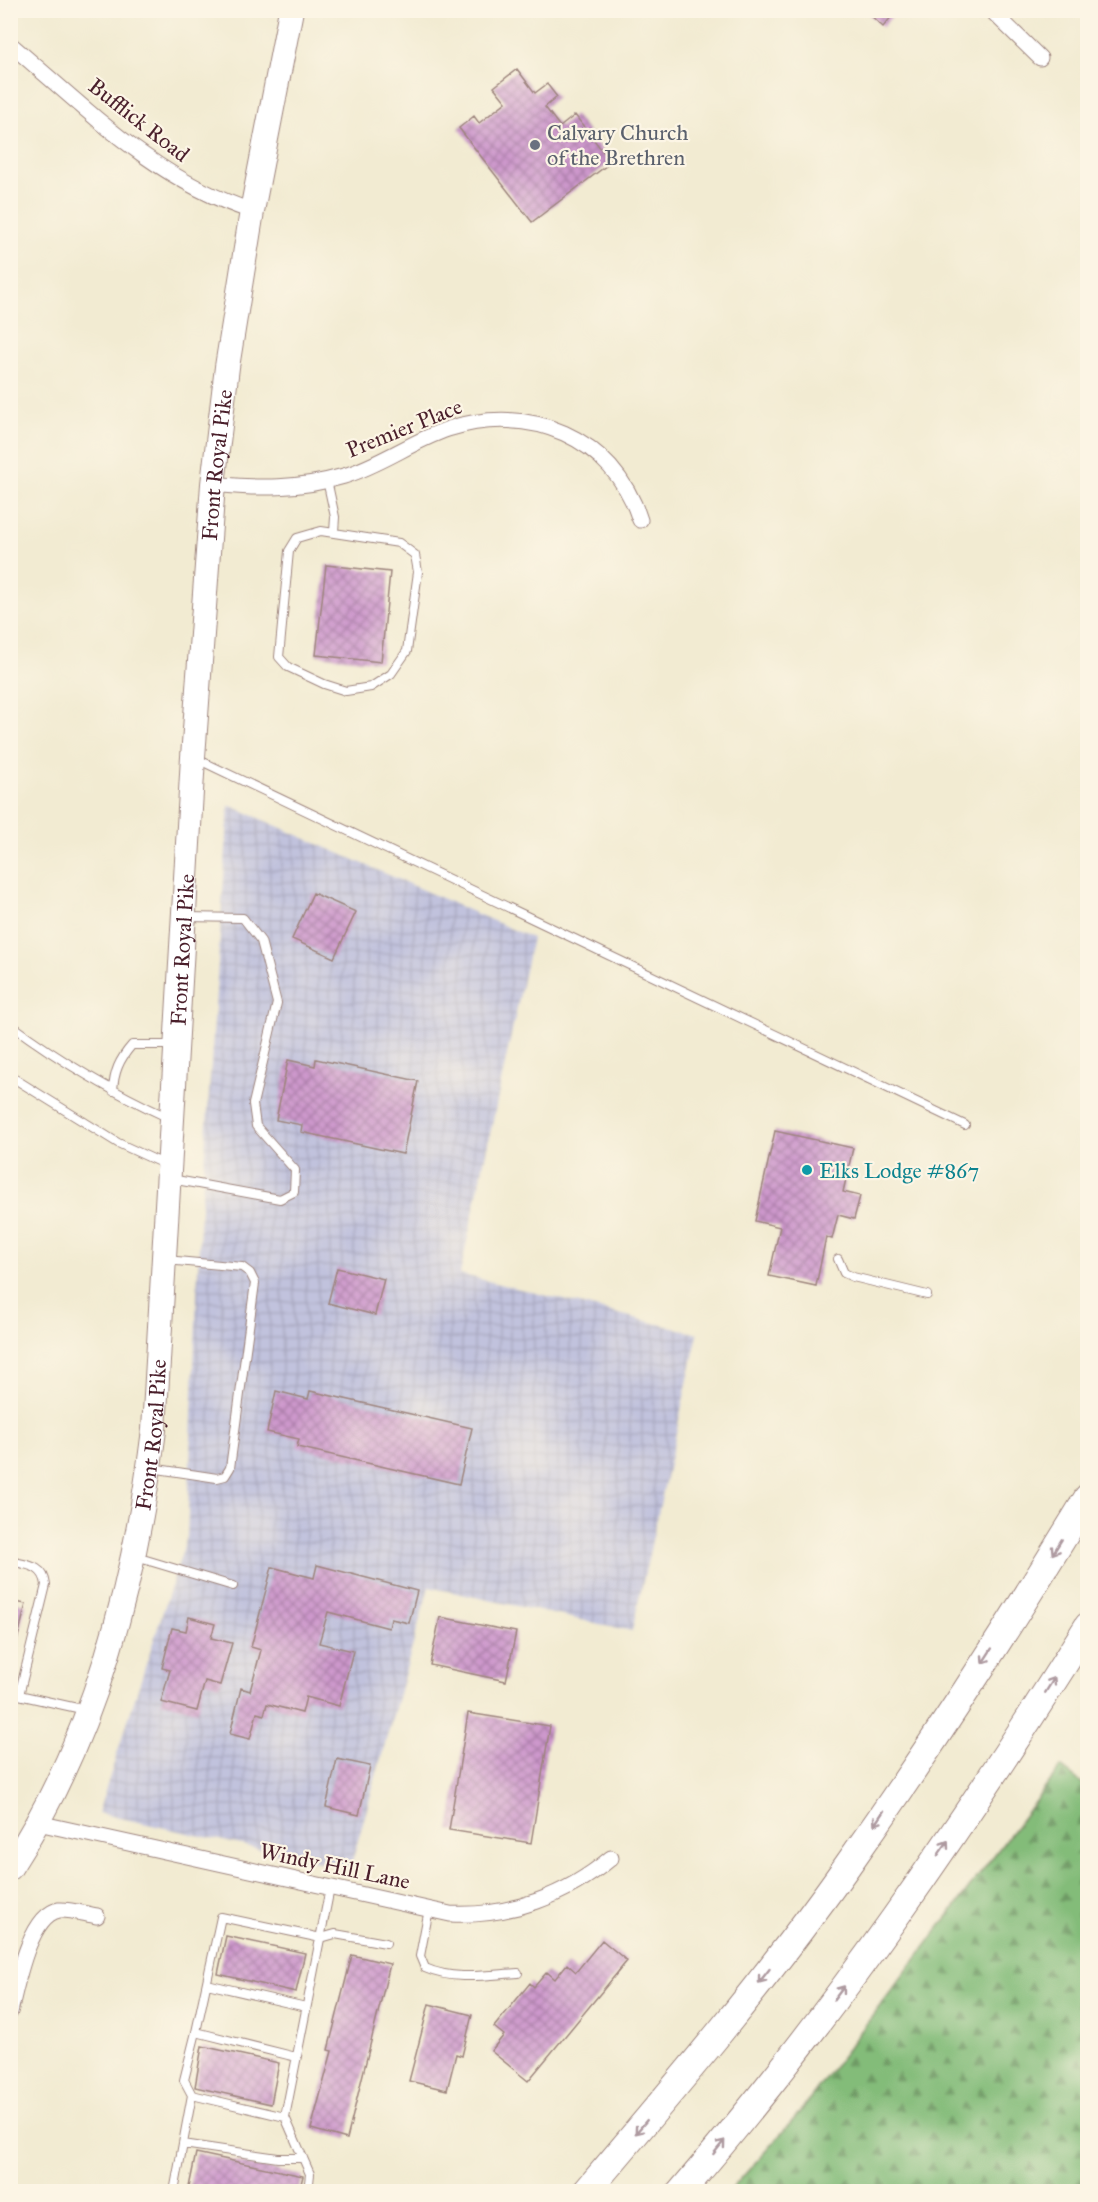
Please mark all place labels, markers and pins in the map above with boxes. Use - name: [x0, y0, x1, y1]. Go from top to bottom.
- place label: Calvary Church of the Brethren: [547, 119, 689, 171]
- marker: Calvary Church of the Brethren: [528, 138, 542, 152]
- place label: Elks Lodge #867: [819, 1157, 979, 1184]
- marker: Elks Lodge #867: [800, 1163, 814, 1177]

